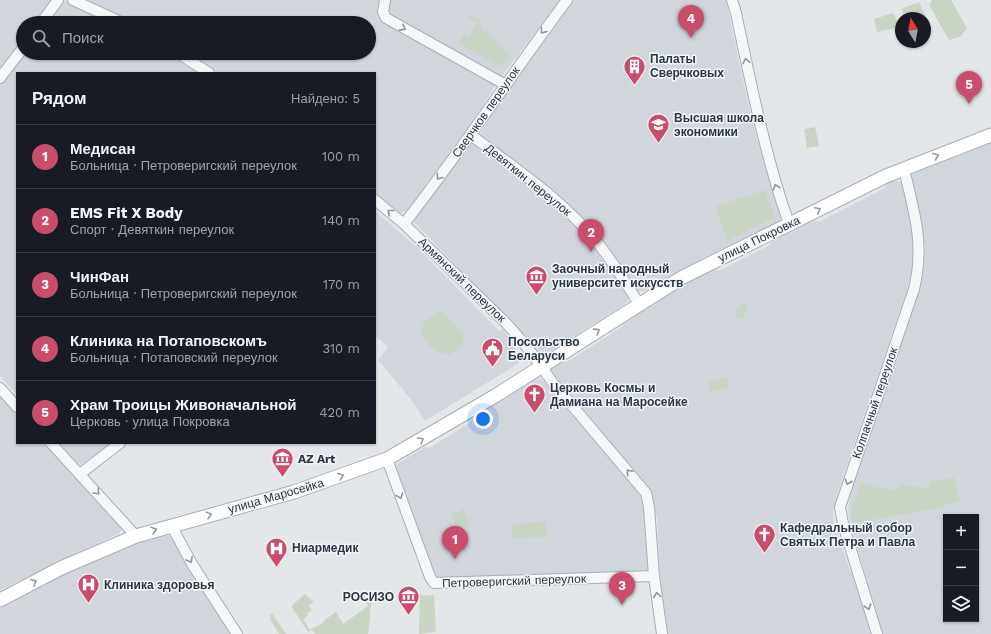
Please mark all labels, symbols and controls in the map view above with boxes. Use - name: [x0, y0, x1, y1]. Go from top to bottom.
- pin: 4: [678, 5, 704, 38]
- north arrow: [895, 12, 931, 48]
- search box: [16, 16, 376, 60]
- one-way arrow: [399, 23, 406, 30]
- icon: search: [30, 27, 52, 49]
- one-way arrow: [541, 27, 548, 34]
- text: Поиск: [62, 29, 104, 47]
- place label: Палаты Сверчковых: [650, 52, 724, 80]
- building icon: Палаты Сверчковых: [621, 53, 647, 86]
- one-way arrow: [743, 58, 751, 64]
- street label: Сверчков переулок: [449, 63, 523, 160]
- pin: 5: [956, 71, 982, 104]
- text: Рядом: [32, 88, 87, 108]
- text: Найдено: 5: [291, 91, 360, 106]
- place label: Высшая школа экономики: [674, 111, 764, 139]
- school or university icon: Высшая школа экономики: [646, 112, 672, 145]
- text: Медисан: [70, 140, 136, 158]
- street label: Девяткин переулок: [482, 141, 575, 220]
- text: 1: [42, 149, 48, 164]
- text: 100 m: [322, 149, 360, 164]
- one-way arrow: [933, 153, 940, 161]
- text: Больница · Петроверигский переулок: [70, 158, 297, 173]
- one-way arrow: [437, 173, 444, 180]
- one-way arrow: [773, 184, 781, 191]
- text: EMS Fit X Body: [70, 204, 183, 222]
- one-way arrow: [814, 207, 821, 215]
- one-way arrow: [387, 209, 394, 216]
- text: 2: [41, 213, 49, 228]
- text: 140 m: [322, 213, 360, 228]
- street label: улица Покровка: [716, 213, 803, 265]
- pin: 2: [578, 219, 604, 252]
- text: Спорт · Девяткин переулок: [70, 222, 234, 237]
- street label: Армянский переулок: [415, 235, 509, 326]
- place label: Заочный народный университет искусств: [552, 262, 683, 290]
- museum icon: Заочный народный университет искусств: [524, 263, 550, 296]
- text: ЧинФан: [70, 268, 129, 286]
- text: 3: [41, 277, 49, 292]
- text: 170 m: [323, 277, 360, 292]
- text: Больница · Петроверигский переулок: [70, 286, 297, 301]
- one-way arrow: [593, 328, 600, 335]
- text: Клиника на Потаповскомъ: [70, 332, 267, 350]
- place label: Посольство Беларуси: [508, 335, 580, 363]
- public building icon: Посольство Беларуси: [479, 336, 505, 369]
- text: 4: [41, 341, 49, 356]
- text: 310 m: [322, 341, 360, 356]
- street label: Колпачный переулок: [849, 345, 901, 460]
- text: Больница · Потаповский переулок: [70, 350, 278, 365]
- place label: Церковь Космы и Дамиана на Маросейке: [550, 381, 688, 409]
- church icon: Церковь Космы и Дамиана на Маросейке: [521, 382, 547, 415]
- text: Храм Троицы Живоначальной: [70, 396, 297, 414]
- text: 5: [41, 405, 49, 420]
- text: 420 m: [320, 405, 360, 420]
- your location: [473, 409, 493, 429]
- text: Церковь · улица Покровка: [70, 414, 230, 429]
- one-way arrow: [417, 438, 424, 445]
- museum icon: AZ Art: [270, 446, 296, 479]
- place label: AZ Art: [298, 452, 336, 466]
- one-way arrow: [627, 470, 634, 477]
- one-way arrow: [337, 473, 344, 481]
- street label: улица Маросейка: [227, 476, 326, 516]
- one-way arrow: [844, 478, 853, 485]
- one-way arrow: [92, 487, 99, 495]
- one-way arrow: [396, 493, 404, 500]
- one-way arrow: [205, 511, 212, 520]
- map controls: [943, 514, 979, 622]
- button: +: [943, 514, 979, 550]
- place label: Кафедральный собор Святых Петра и Павла: [780, 521, 916, 549]
- church icon: Кафедральный собор Святых Петра и Павла: [751, 522, 777, 555]
- one-way arrow: [150, 526, 157, 535]
- pin: 1: [442, 526, 468, 559]
- hospital icon: Ниармедик: [264, 535, 290, 568]
- place label: Ниармедик: [292, 541, 359, 555]
- button: −: [943, 550, 979, 586]
- one-way arrow: [185, 555, 193, 563]
- street label: Петроверигский переулок: [442, 571, 587, 591]
- hospital icon: Клиника здоровья: [75, 572, 101, 605]
- pin: 3: [609, 572, 635, 605]
- place label: Клиника здоровья: [104, 578, 214, 592]
- one-way arrow: [30, 579, 38, 586]
- museum icon: РОСИЗО: [396, 584, 422, 617]
- button: layers: [943, 586, 979, 622]
- place label: РОСИЗО: [343, 590, 394, 604]
- one-way arrow: [653, 592, 662, 598]
- one-way arrow: [863, 603, 872, 610]

